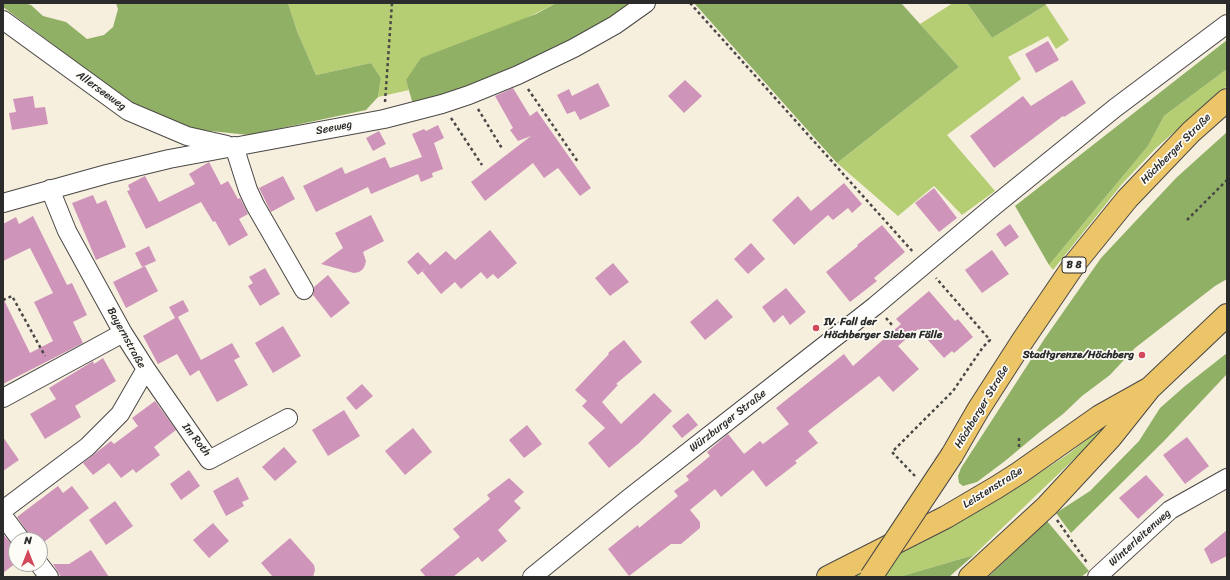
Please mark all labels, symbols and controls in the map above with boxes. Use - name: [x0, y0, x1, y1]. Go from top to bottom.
- street label: Allerseeweg: [73, 68, 129, 114]
- street label: Höchberger Straße: [1138, 111, 1214, 187]
- street label: Seeweg: [315, 118, 353, 138]
- road number: B 8: [1062, 257, 1086, 273]
- street label: Bayernstraße: [104, 305, 148, 371]
- place label: IV. Fall der Höchberger Sieben Fälle: [824, 315, 942, 341]
- marker: IV. Fall der Höchberger Sieben Fälle: [811, 323, 821, 333]
- place label: Stadtgrenze/Höchberg: [1023, 348, 1134, 362]
- marker: Stadtgrenze/Höchberg: [1137, 350, 1147, 360]
- street label: Höchberger Straße: [952, 363, 1012, 451]
- street label: Würzburger Straße: [687, 387, 769, 455]
- street label: Im Roth: [179, 421, 213, 459]
- street label: Leistenstraße: [961, 464, 1025, 512]
- street label: Winterleitenweg: [1106, 507, 1174, 569]
- text: N: [24, 531, 32, 550]
- north arrow: [8, 532, 48, 572]

